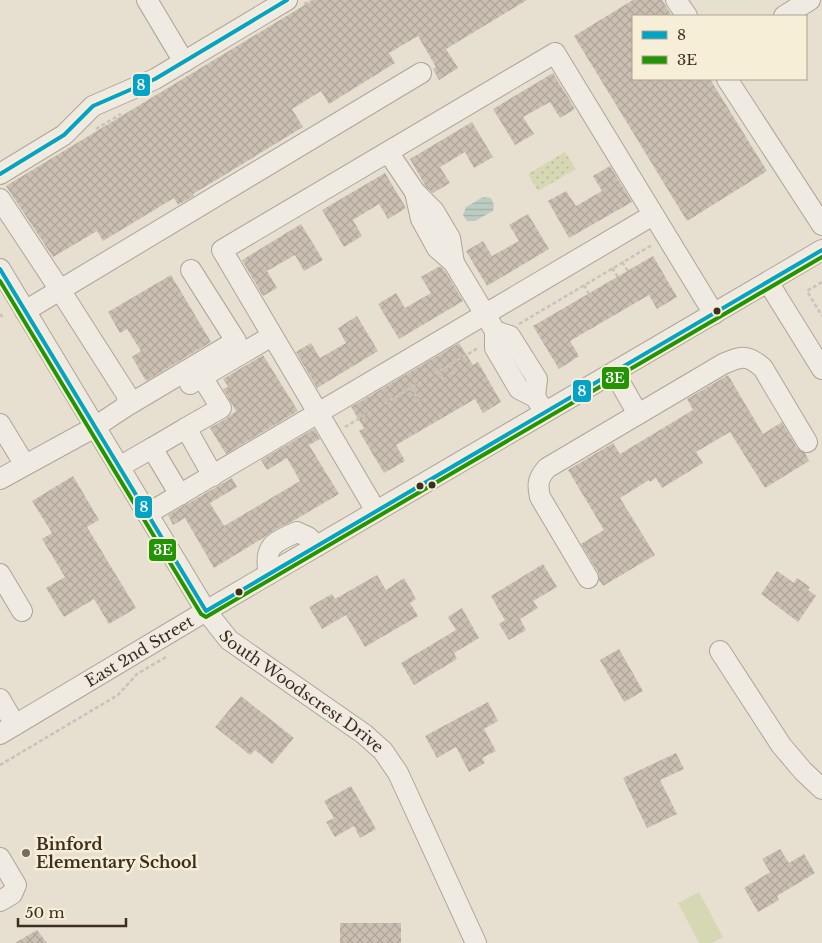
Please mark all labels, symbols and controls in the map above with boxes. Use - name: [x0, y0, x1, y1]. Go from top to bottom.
- legend: [632, 15, 807, 80]
- text: 8: [677, 25, 686, 44]
- text: 3E: [677, 50, 697, 69]
- line badge: 8: [132, 73, 151, 97]
- text: 8: [137, 76, 146, 94]
- unlabelled marker: [712, 306, 722, 316]
- line badge: 3E: [601, 366, 630, 390]
- text: 3E: [605, 369, 625, 387]
- line badge: 8: [572, 379, 592, 403]
- text: 8: [578, 382, 587, 400]
- unlabelled marker: [427, 480, 437, 490]
- unlabelled marker: [415, 481, 425, 491]
- line badge: 8: [134, 495, 153, 519]
- text: 8: [140, 498, 149, 516]
- line badge: 3E: [148, 538, 177, 562]
- text: 3E: [153, 541, 173, 559]
- unlabelled marker: [234, 587, 244, 597]
- street label: East 2nd Street: [81, 611, 197, 691]
- street label: South Woodscrest Drive: [215, 626, 388, 757]
- place label: Binford Elementary School: [36, 834, 198, 872]
- marker: Binford Elementary School: [20, 847, 32, 859]
- scale bar: [18, 896, 125, 928]
- text: 50 m: [25, 903, 65, 922]

